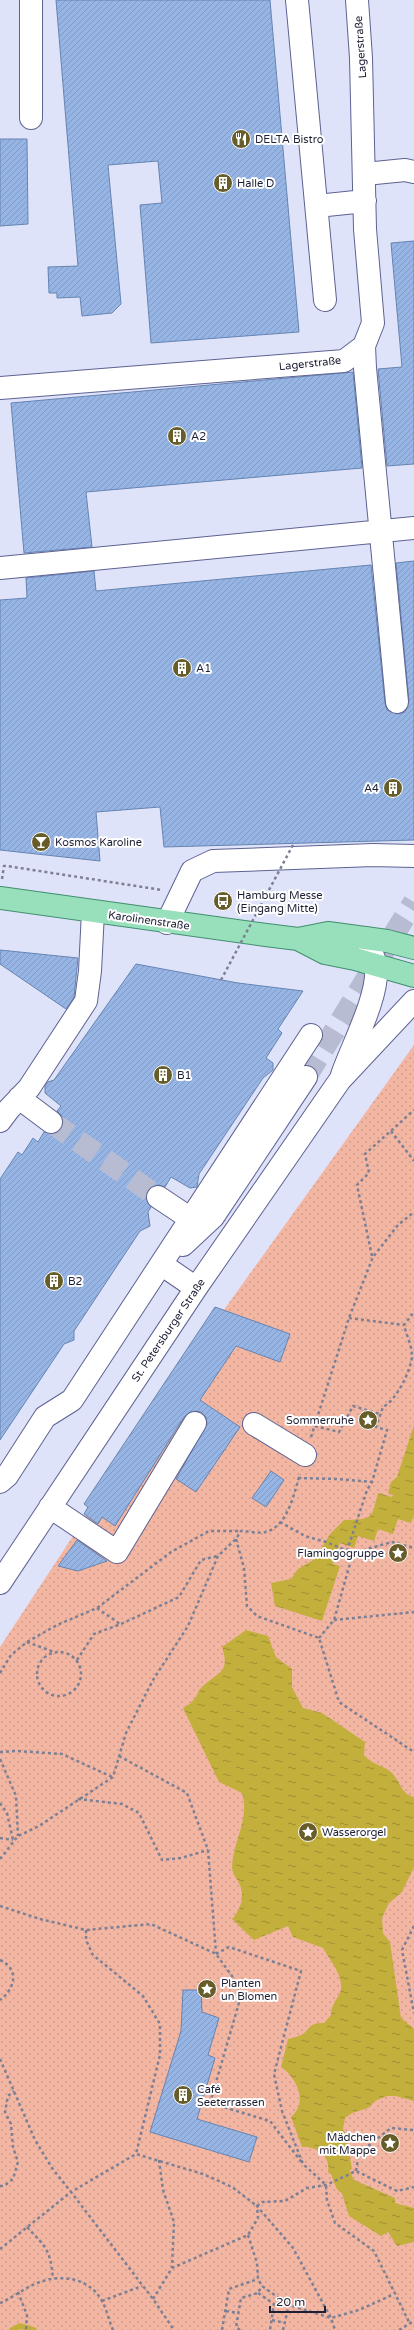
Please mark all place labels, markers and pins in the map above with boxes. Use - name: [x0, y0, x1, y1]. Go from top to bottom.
- restaurant icon: DELTA Bistro: [230, 128, 252, 150]
- place label: DELTA Bistro: [255, 133, 324, 146]
- building icon: Halle D: [212, 172, 234, 194]
- place label: Halle D: [237, 177, 274, 190]
- building icon: A2: [166, 425, 188, 447]
- place label: A2: [191, 430, 206, 443]
- building icon: A1: [171, 657, 193, 679]
- place label: A1: [196, 662, 211, 675]
- building icon: A4: [382, 777, 404, 799]
- place label: A4: [364, 782, 379, 795]
- bar icon: Kosmos Karoline: [30, 831, 52, 853]
- place label: Kosmos Karoline: [55, 836, 142, 849]
- place label: Hamburg Messe (Eingang Mitte): [237, 889, 323, 915]
- bus stop icon: Hamburg Messe (Eingang Mitte): [212, 890, 234, 912]
- building icon: B1: [152, 1064, 174, 1086]
- place label: B1: [177, 1069, 192, 1082]
- building icon: B2: [43, 1270, 65, 1292]
- place label: B2: [68, 1275, 83, 1288]
- place icon: Sommerruhe: [357, 1409, 379, 1431]
- place label: Sommerruhe: [286, 1414, 354, 1427]
- place icon: Flamingogruppe: [387, 1542, 409, 1564]
- place label: Flamingogruppe: [297, 1547, 384, 1560]
- place icon: Wasserorgel: [297, 1821, 319, 1843]
- place label: Wasserorgel: [322, 1826, 386, 1839]
- place label: Planten un Blomen: [221, 1977, 277, 2003]
- place icon: Planten un Blomen: [196, 1978, 218, 2000]
- place label: Café Seeterrassen: [197, 2083, 265, 2109]
- building icon: Café Seeterrassen: [172, 2084, 194, 2106]
- place label: Mädchen mit Mappe: [319, 2131, 376, 2157]
- place icon: Mädchen mit Mappe: [379, 2132, 401, 2154]

